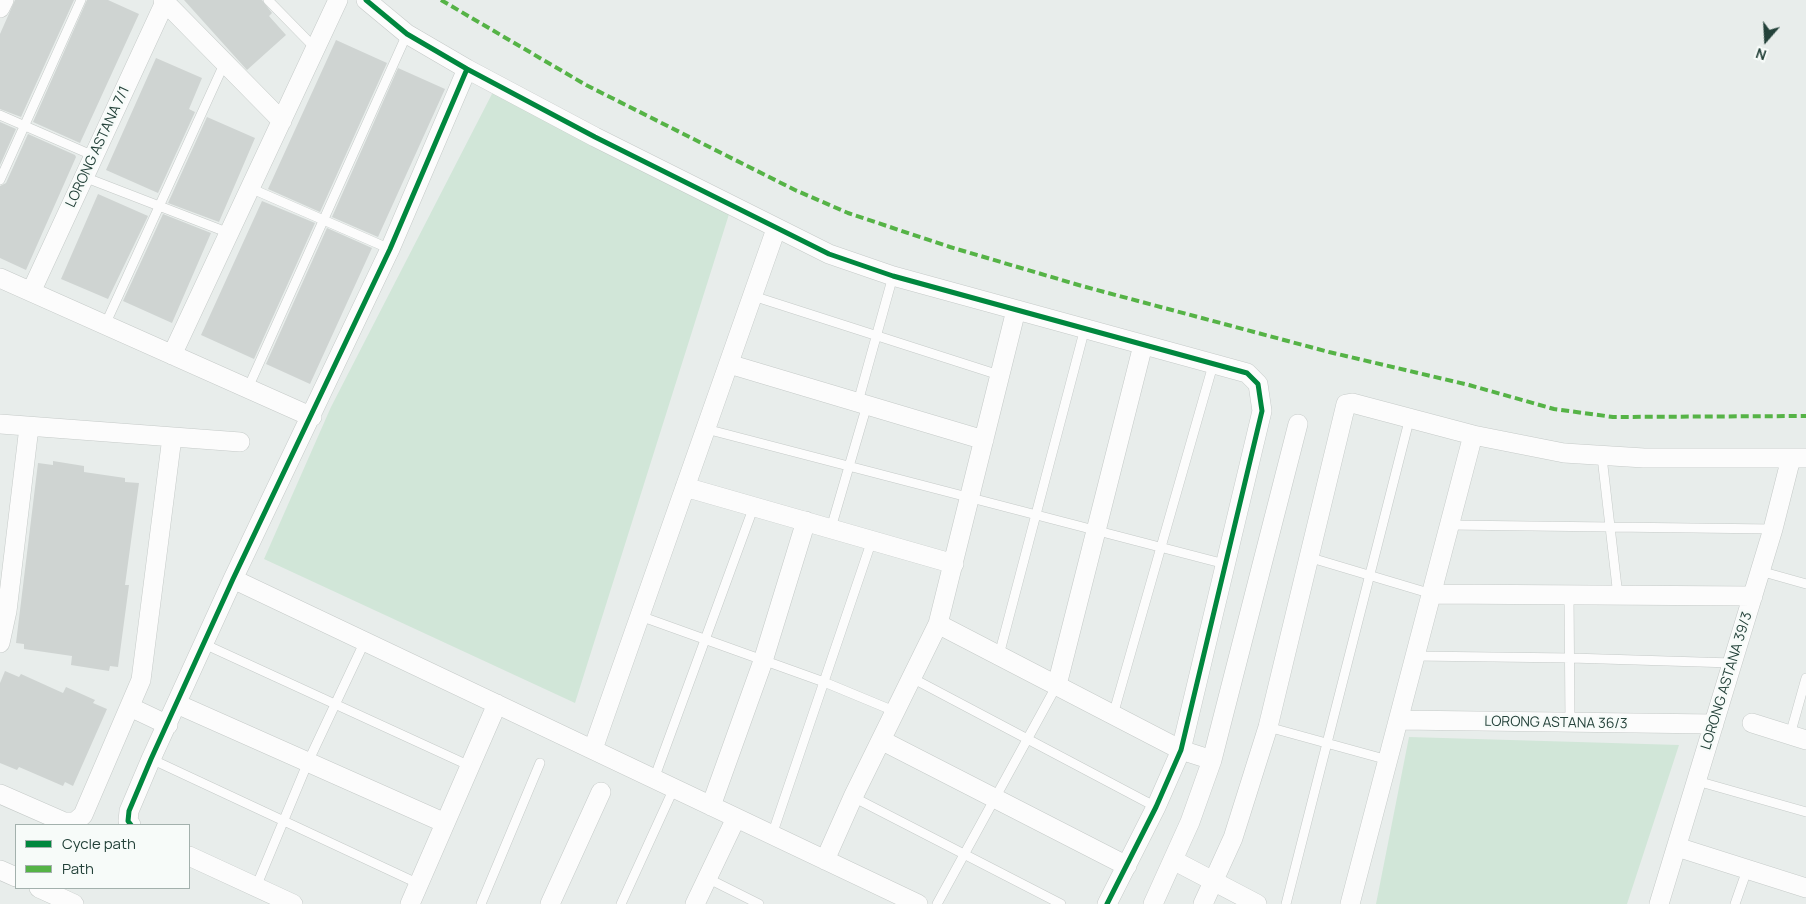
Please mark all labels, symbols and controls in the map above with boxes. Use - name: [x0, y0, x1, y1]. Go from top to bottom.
- north arrow: [1741, 15, 1791, 65]
- text: N: [1753, 44, 1769, 65]
- street label: LORONG ASTANA 7/1: [63, 84, 133, 210]
- street label: LORONG ASTANA 39/3: [1698, 610, 1756, 752]
- street label: LORONG ASTANA 36/3: [1484, 713, 1628, 733]
- legend: [15, 824, 190, 889]
- text: Cycle path: [62, 833, 136, 854]
- text: Path: [62, 858, 94, 879]

